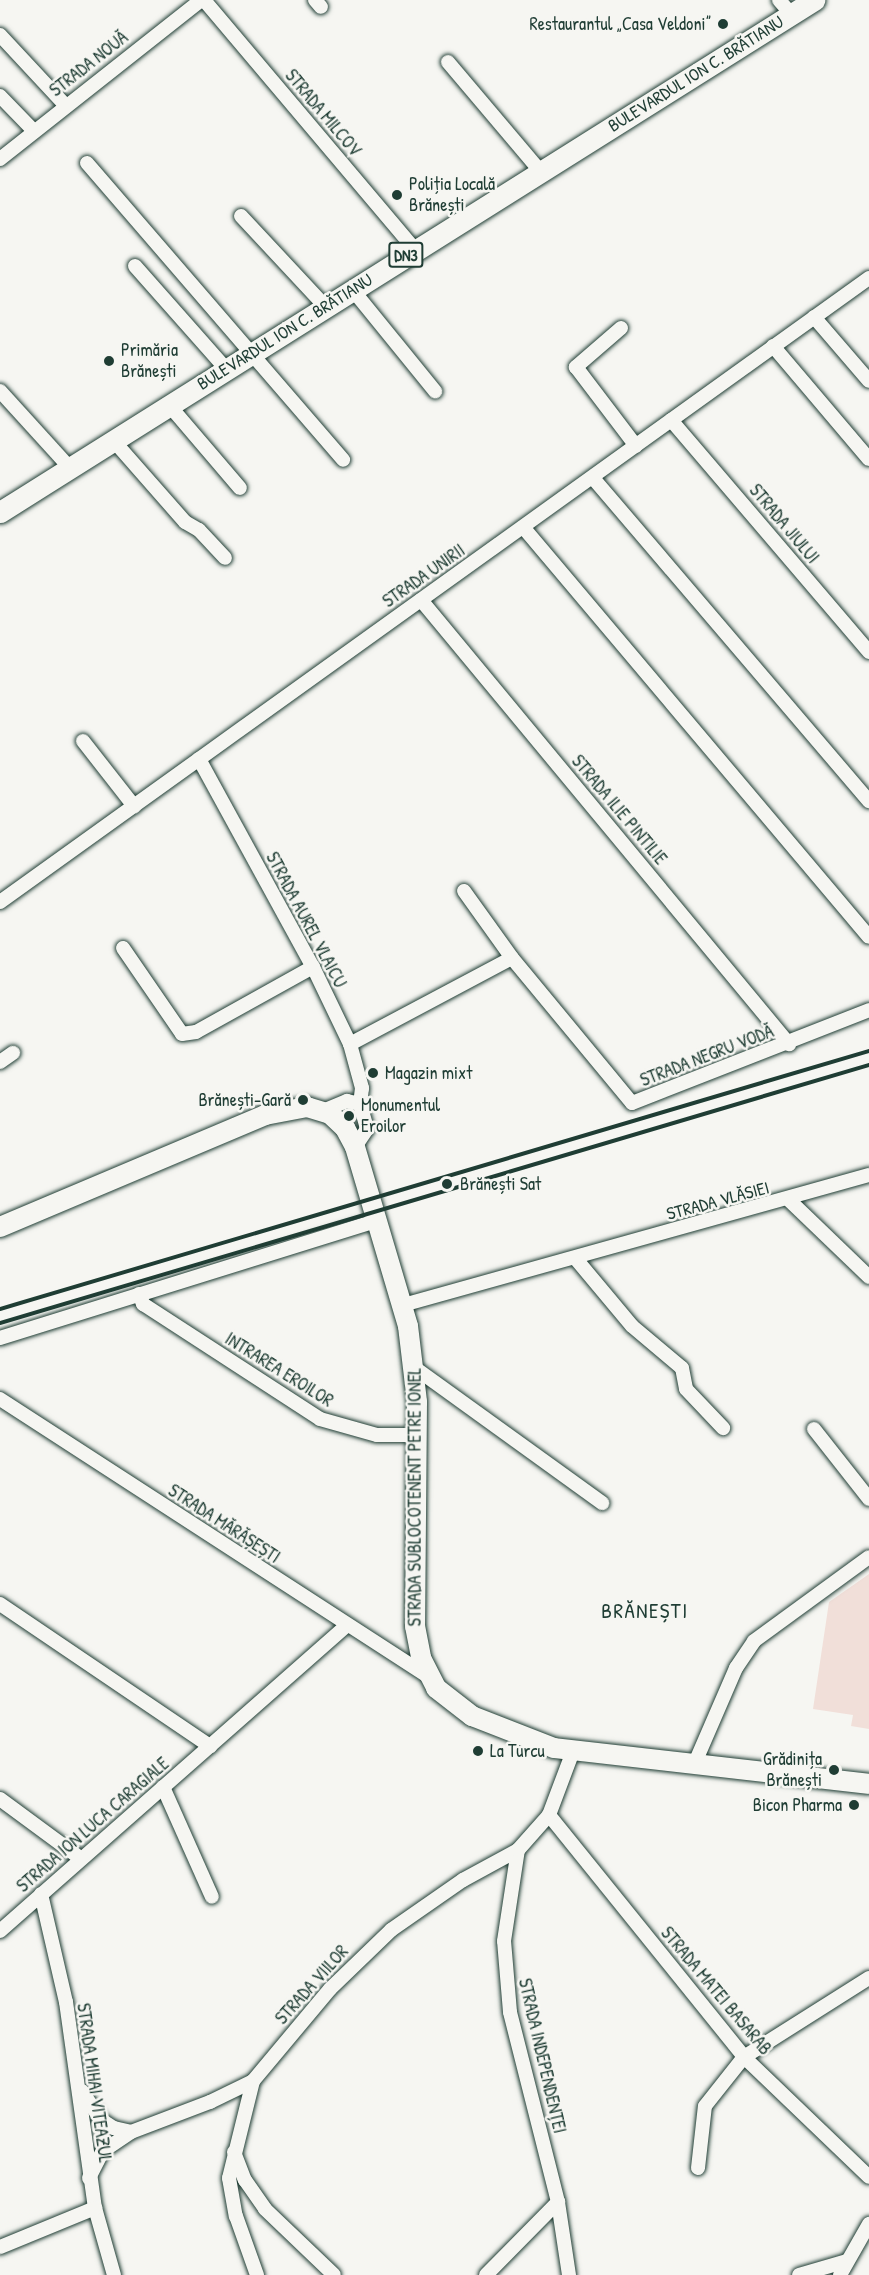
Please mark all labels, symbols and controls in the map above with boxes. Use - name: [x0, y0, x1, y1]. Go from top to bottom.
- street label: BULEVARDUL ION C. BRĂTIANU: [604, 11, 788, 137]
- place label: Restaurantul „Casa Veldoni”: [529, 13, 711, 35]
- marker: Restaurantul „Casa Veldoni”: [716, 17, 730, 31]
- street label: STRADA NOUĂ: [46, 27, 132, 101]
- street label: STRADA MILCOV: [280, 65, 366, 161]
- place label: Poliția Locală Brănești: [409, 174, 495, 216]
- marker: Poliția Locală Brănești: [390, 188, 404, 202]
- road number: DN3: [388, 242, 424, 268]
- street label: BULEVARDUL ION C. BRĂTIANU: [193, 269, 377, 395]
- place label: Primăria Brănești: [121, 340, 178, 382]
- marker: Primăria Brănești: [102, 354, 116, 368]
- street label: STRADA JIULUI: [745, 480, 823, 568]
- street label: STRADA UNIRII: [379, 540, 469, 612]
- street label: STRADA ILIE PINTILIE: [567, 751, 671, 869]
- street label: STRADA AUREL VLAICU: [261, 849, 351, 991]
- street label: STRADA NEGRU VODĂ: [637, 1021, 777, 1091]
- place label: Magazin mixt: [385, 1062, 472, 1084]
- marker: Magazin mixt: [366, 1066, 380, 1080]
- place label: Brănești-Gară: [198, 1089, 291, 1111]
- marker: Brănești-Gară: [296, 1093, 310, 1107]
- place label: Monumentul Eroilor: [361, 1095, 440, 1138]
- marker: Monumentul Eroilor: [342, 1109, 356, 1123]
- place label: Brănești Sat: [460, 1173, 541, 1195]
- marker: Brănești Sat: [438, 1175, 456, 1193]
- street label: STRADA VLĂSIEI: [664, 1177, 772, 1225]
- street label: INTRAREA EROILOR: [221, 1328, 337, 1412]
- street label: STRADA SUBLOCOTENENT PETRE IONEL: [404, 1368, 426, 1626]
- street label: STRADA MĂRĂȘEȘTI: [164, 1480, 284, 1568]
- district label: BRĂNEȘTI: [601, 1598, 689, 1624]
- place label: La Turcu: [490, 1740, 545, 1762]
- marker: La Turcu: [471, 1744, 485, 1758]
- place label: Grădinița Brănești: [763, 1749, 822, 1792]
- street label: STRADA ION LUCA CARAGIALE: [13, 1753, 173, 1897]
- marker: Grădinița Brănești: [827, 1763, 841, 1777]
- place label: Bicon Pharma: [753, 1794, 842, 1816]
- marker: Bicon Pharma: [847, 1798, 861, 1812]
- street label: STRADA MATEI BASARAB: [656, 1923, 776, 2059]
- street label: STRADA VIILOR: [271, 1941, 353, 2029]
- street label: STRADA INDEPENDENȚEI: [514, 1976, 570, 2136]
- street label: STRADA MIHAI VITEAZUL: [72, 2002, 116, 2164]

